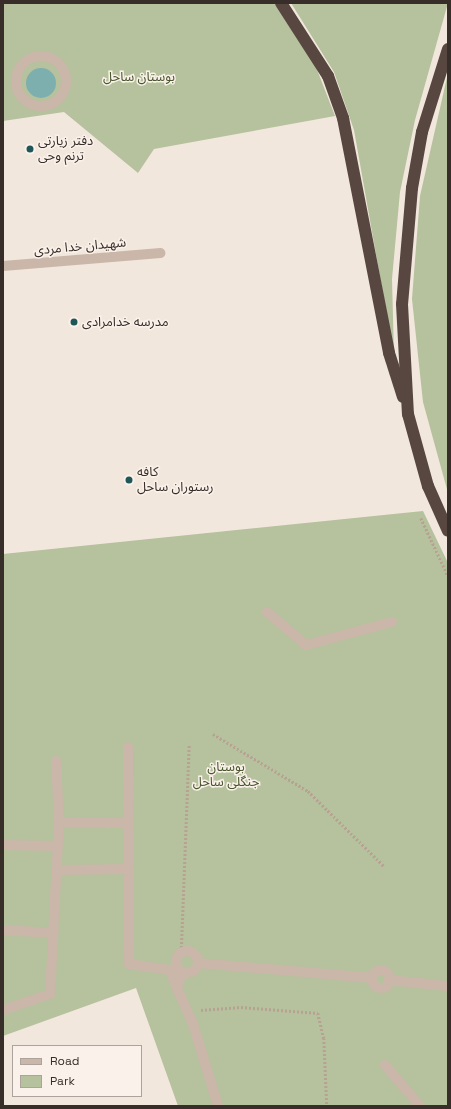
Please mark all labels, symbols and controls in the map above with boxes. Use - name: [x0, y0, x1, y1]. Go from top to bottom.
- park label: بوستان ساحل: [103, 69, 175, 85]
- place label: دفتر زیارتی ترنم وحی: [38, 134, 93, 165]
- marker: دفتر زیارتی ترنم وحی: [25, 144, 35, 154]
- street label: شهیدان خدا مردی: [33, 235, 127, 259]
- place label: مدرسه خدامرادی: [82, 314, 168, 330]
- marker: مدرسه خدامرادی: [69, 317, 79, 327]
- place label: کافه رستوران ساحل: [137, 465, 213, 496]
- marker: کافه رستوران ساحل: [124, 475, 134, 485]
- park label: بوستان جنگلی ساحل: [193, 760, 259, 791]
- legend: [12, 1045, 142, 1097]
- text: Road: [50, 1053, 79, 1069]
- text: Park: [50, 1073, 75, 1089]

